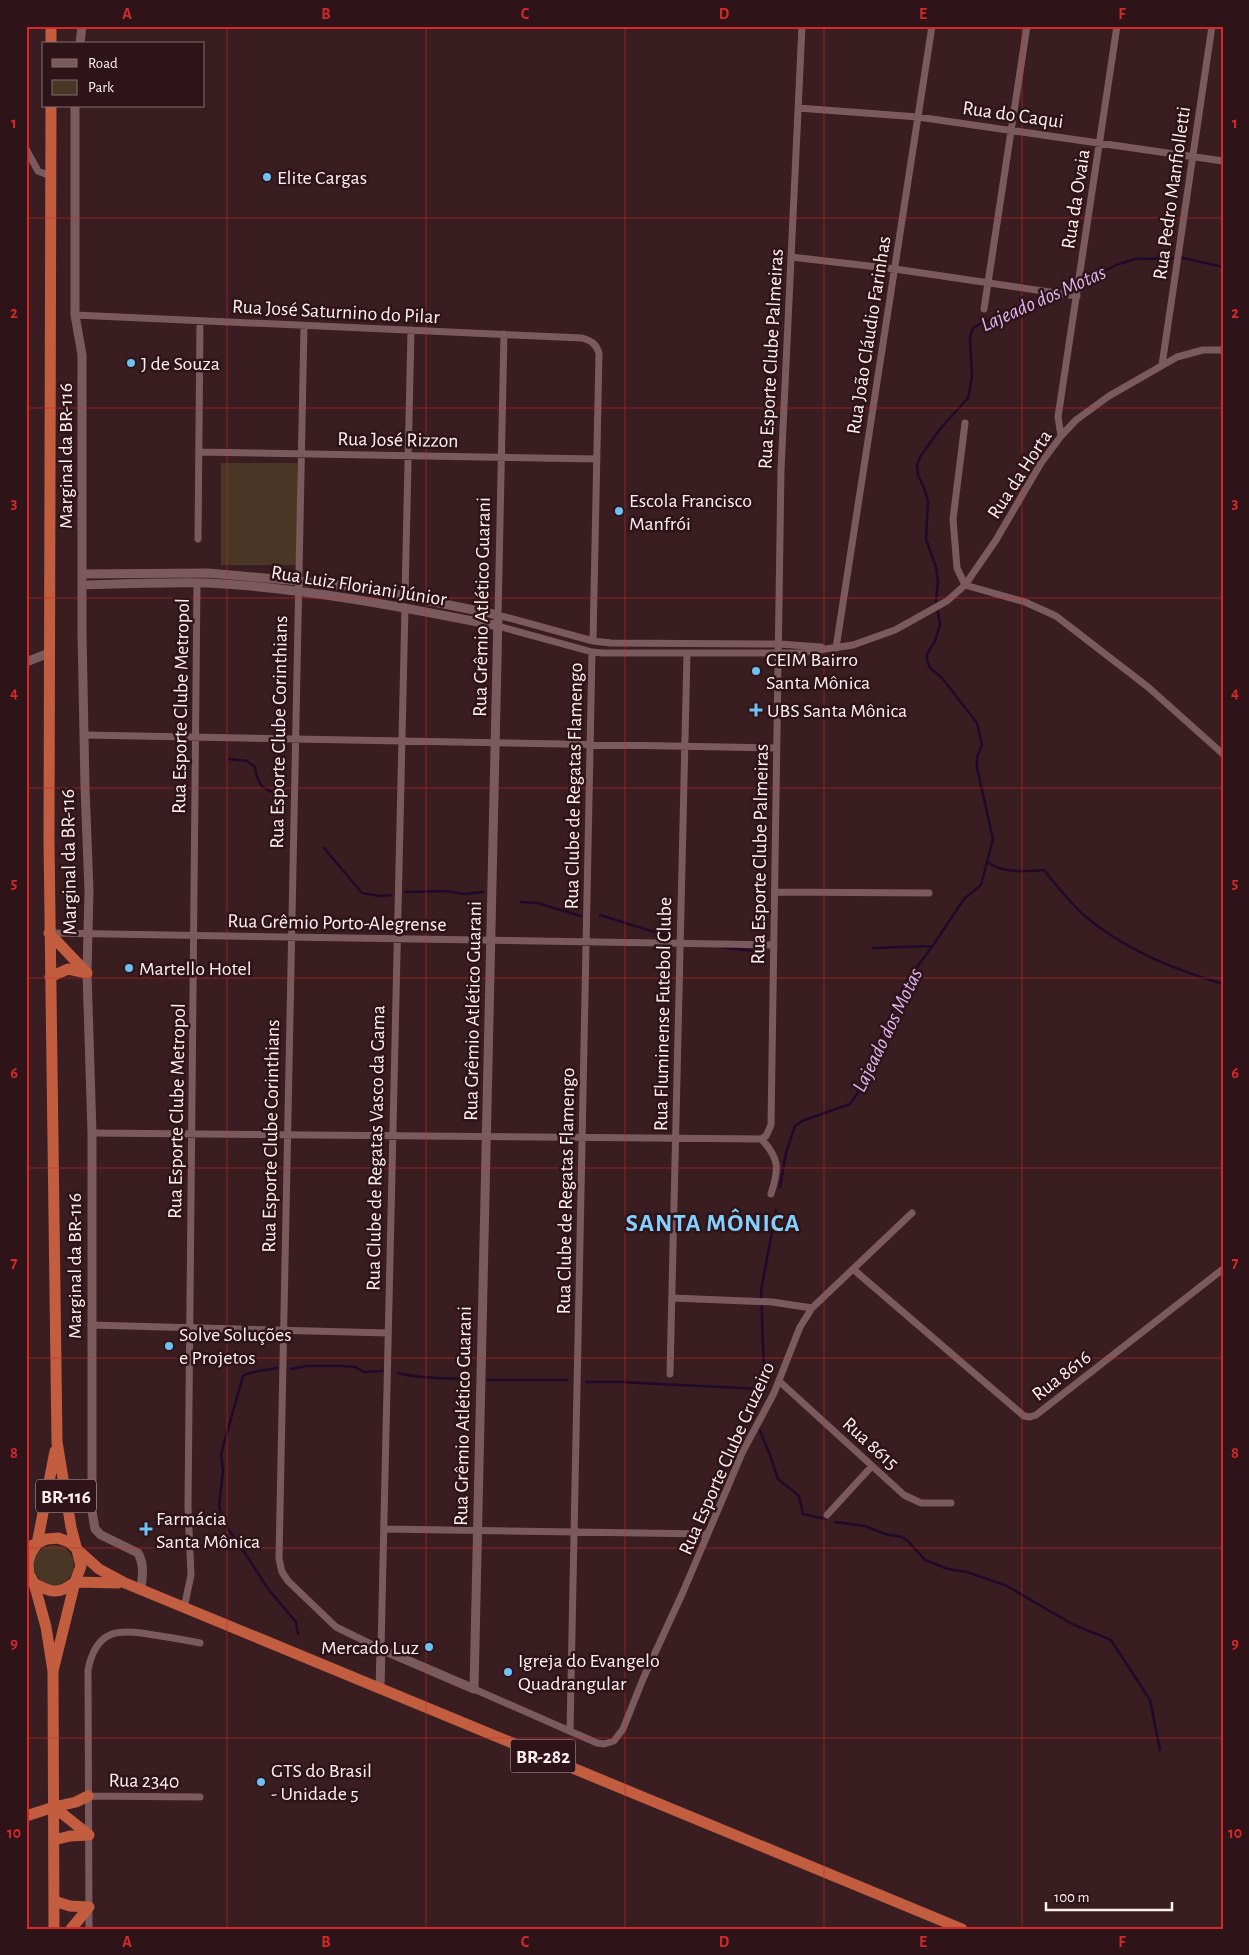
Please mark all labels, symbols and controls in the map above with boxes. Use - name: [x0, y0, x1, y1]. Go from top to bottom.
- text: A: [122, 6, 132, 22]
- text: B: [321, 6, 331, 22]
- text: C: [521, 6, 530, 22]
- text: D: [719, 6, 730, 22]
- text: E: [919, 6, 927, 22]
- text: F: [1118, 6, 1126, 22]
- legend: [42, 42, 205, 108]
- text: Road: [88, 56, 118, 71]
- text: Park: [88, 80, 114, 95]
- street label: Rua do Caqui: [961, 98, 1065, 132]
- street label: Rua Pedro Manfiolletti: [1150, 105, 1194, 281]
- text: 1: [11, 115, 17, 131]
- text: 1: [1232, 115, 1238, 131]
- street label: Rua da Ovaia: [1058, 148, 1094, 250]
- place label: Elite Cargas: [277, 168, 367, 188]
- marker: Elite Cargas: [261, 171, 273, 183]
- street label: Rua João Cláudio Farinhas: [843, 235, 895, 436]
- street label: Rua Esporte Clube Palmeiras: [755, 248, 787, 470]
- water label: Lajeado dos Motas: [977, 261, 1109, 335]
- street label: Rua José Saturnino do Pilar: [232, 297, 441, 327]
- text: 2: [10, 305, 18, 321]
- text: 2: [1231, 305, 1239, 321]
- place label: J de Souza: [141, 354, 220, 374]
- marker: J de Souza: [125, 357, 137, 369]
- street label: Marginal da BR-116: [56, 383, 76, 529]
- street label: Rua da Horta: [984, 427, 1056, 522]
- street label: Rua José Rizzon: [337, 429, 459, 451]
- place label: Escola Francisco Manfrói: [629, 491, 752, 534]
- text: 3: [11, 495, 18, 511]
- text: 3: [1232, 495, 1239, 511]
- street label: Rua Grêmio Atlético Guarani: [470, 497, 494, 717]
- marker: Escola Francisco Manfrói: [613, 505, 625, 517]
- street label: Rua Luiz Floriani Júnior: [270, 562, 449, 610]
- street label: Rua Esporte Clube Metropol: [169, 598, 193, 814]
- street label: Rua Esporte Clube Corinthians: [267, 615, 291, 849]
- place label: CEIM Bairro Santa Mônica: [766, 650, 870, 693]
- street label: Rua Clube de Regatas Flamengo: [562, 662, 586, 910]
- marker: CEIM Bairro Santa Mônica: [750, 665, 762, 677]
- text: 4: [10, 685, 18, 701]
- text: 4: [1231, 685, 1239, 701]
- place label: UBS Santa Mônica: [767, 701, 907, 721]
- marker: UBS Santa Mônica: [749, 703, 763, 717]
- street label: Rua Esporte Clube Palmeiras: [748, 743, 772, 965]
- street label: Marginal da BR-116: [58, 789, 80, 935]
- text: 5: [11, 875, 18, 891]
- text: 5: [1232, 875, 1239, 891]
- street label: Rua Fluminense Futebol Clube: [651, 897, 675, 1131]
- street label: Rua Grêmio Atlético Guarani: [461, 901, 485, 1121]
- street label: Rua Grêmio Porto-Alegrense: [227, 911, 447, 935]
- place label: Martello Hotel: [139, 959, 252, 979]
- marker: Martello Hotel: [123, 962, 135, 974]
- water label: Lajeado dos Motas: [849, 965, 927, 1095]
- street label: Rua Esporte Clube Metropol: [165, 1003, 189, 1219]
- street label: Rua Clube de Regatas Vasco da Gama: [364, 1005, 388, 1291]
- street label: Rua Esporte Clube Corinthians: [259, 1019, 283, 1253]
- text: 6: [10, 1065, 18, 1081]
- text: 6: [1231, 1065, 1239, 1081]
- street label: Rua Clube de Regatas Flamengo: [554, 1067, 578, 1315]
- street label: Marginal da BR-116: [65, 1193, 85, 1339]
- district label: SANTA MÔNICA: [626, 1208, 800, 1236]
- text: 7: [11, 1255, 18, 1271]
- text: 7: [1232, 1255, 1239, 1271]
- street label: Rua Grêmio Atlético Guarani: [451, 1306, 475, 1526]
- place label: Solve Soluções e Projetos: [179, 1325, 292, 1368]
- marker: Solve Soluções e Projetos: [163, 1340, 175, 1352]
- street label: Rua 8616: [1028, 1347, 1095, 1405]
- street label: Rua Esporte Clube Cruzeiro: [675, 1359, 778, 1558]
- street label: Rua 8615: [839, 1414, 902, 1474]
- text: 8: [10, 1445, 18, 1461]
- text: 8: [1231, 1445, 1239, 1461]
- road number: BR-116: [36, 1480, 96, 1512]
- place label: Farmácia Santa Mônica: [156, 1509, 260, 1552]
- marker: Farmácia Santa Mônica: [140, 1523, 152, 1535]
- text: 9: [10, 1635, 18, 1651]
- text: 9: [1231, 1635, 1239, 1651]
- place label: Mercado Luz: [321, 1638, 419, 1658]
- marker: Mercado Luz: [423, 1641, 435, 1653]
- place label: Igreja do Evangelo Quadrangular: [518, 1651, 660, 1694]
- marker: Igreja do Evangelo Quadrangular: [502, 1666, 514, 1678]
- road number: BR-282: [510, 1740, 576, 1772]
- place label: GTS do Brasil - Unidade 5: [271, 1761, 372, 1804]
- street label: Rua 2340: [108, 1770, 180, 1792]
- marker: GTS do Brasil - Unidade 5: [255, 1776, 267, 1788]
- text: 10: [7, 1825, 21, 1841]
- text: 10: [1228, 1825, 1242, 1841]
- scale bar: [1046, 1880, 1173, 1912]
- text: 100 m: [1054, 1890, 1089, 1905]
- text: A: [122, 1934, 132, 1950]
- text: B: [321, 1934, 331, 1950]
- text: C: [521, 1934, 530, 1950]
- text: D: [719, 1934, 730, 1950]
- text: E: [919, 1934, 927, 1950]
- text: F: [1118, 1934, 1126, 1950]

